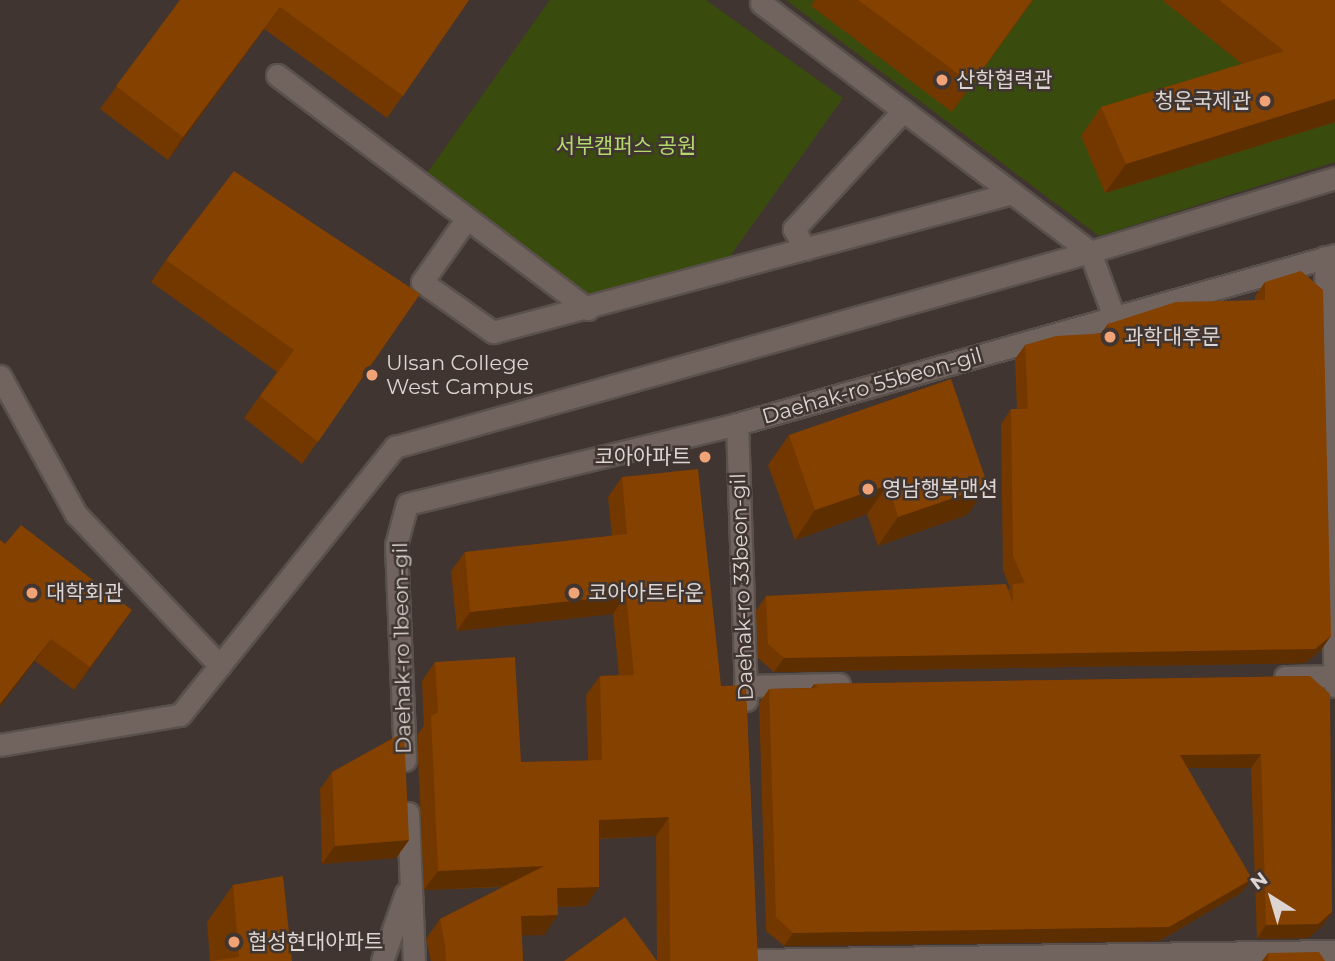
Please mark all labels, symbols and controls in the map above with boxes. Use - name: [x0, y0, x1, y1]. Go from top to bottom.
- place label: 산학협력관: [956, 67, 1053, 93]
- marker: 산학협력관: [934, 72, 950, 88]
- place label: 청운국제관: [1154, 88, 1251, 114]
- marker: 청운국제관: [1257, 93, 1273, 109]
- park label: 서부캠퍼스 공원: [556, 133, 696, 159]
- place label: 과학대후문: [1124, 324, 1221, 350]
- marker: 과학대후문: [1102, 329, 1118, 345]
- street label: Daehak-ro 55beon-gil: [759, 342, 985, 430]
- place label: Ulsan College West Campus: [386, 350, 533, 400]
- marker: Ulsan College West Campus: [364, 367, 380, 383]
- place label: 코아아파트: [594, 444, 691, 470]
- marker: 코아아파트: [697, 449, 713, 465]
- street label: Daehak-ro 33beon-gil: [725, 473, 759, 701]
- place label: 영남행복맨션: [882, 476, 998, 502]
- marker: 영남행복맨션: [860, 481, 876, 497]
- street label: Daehak-ro 1beon-gil: [388, 542, 416, 754]
- place label: 대학회관: [46, 580, 123, 606]
- place label: 코아아트타운: [588, 580, 704, 606]
- marker: 대학회관: [24, 585, 40, 601]
- marker: 코아아트타운: [566, 585, 582, 601]
- north arrow: [1237, 863, 1307, 933]
- text: N: [1246, 867, 1272, 895]
- place label: 협성현대아파트: [248, 929, 383, 955]
- marker: 협성현대아파트: [226, 934, 242, 950]

